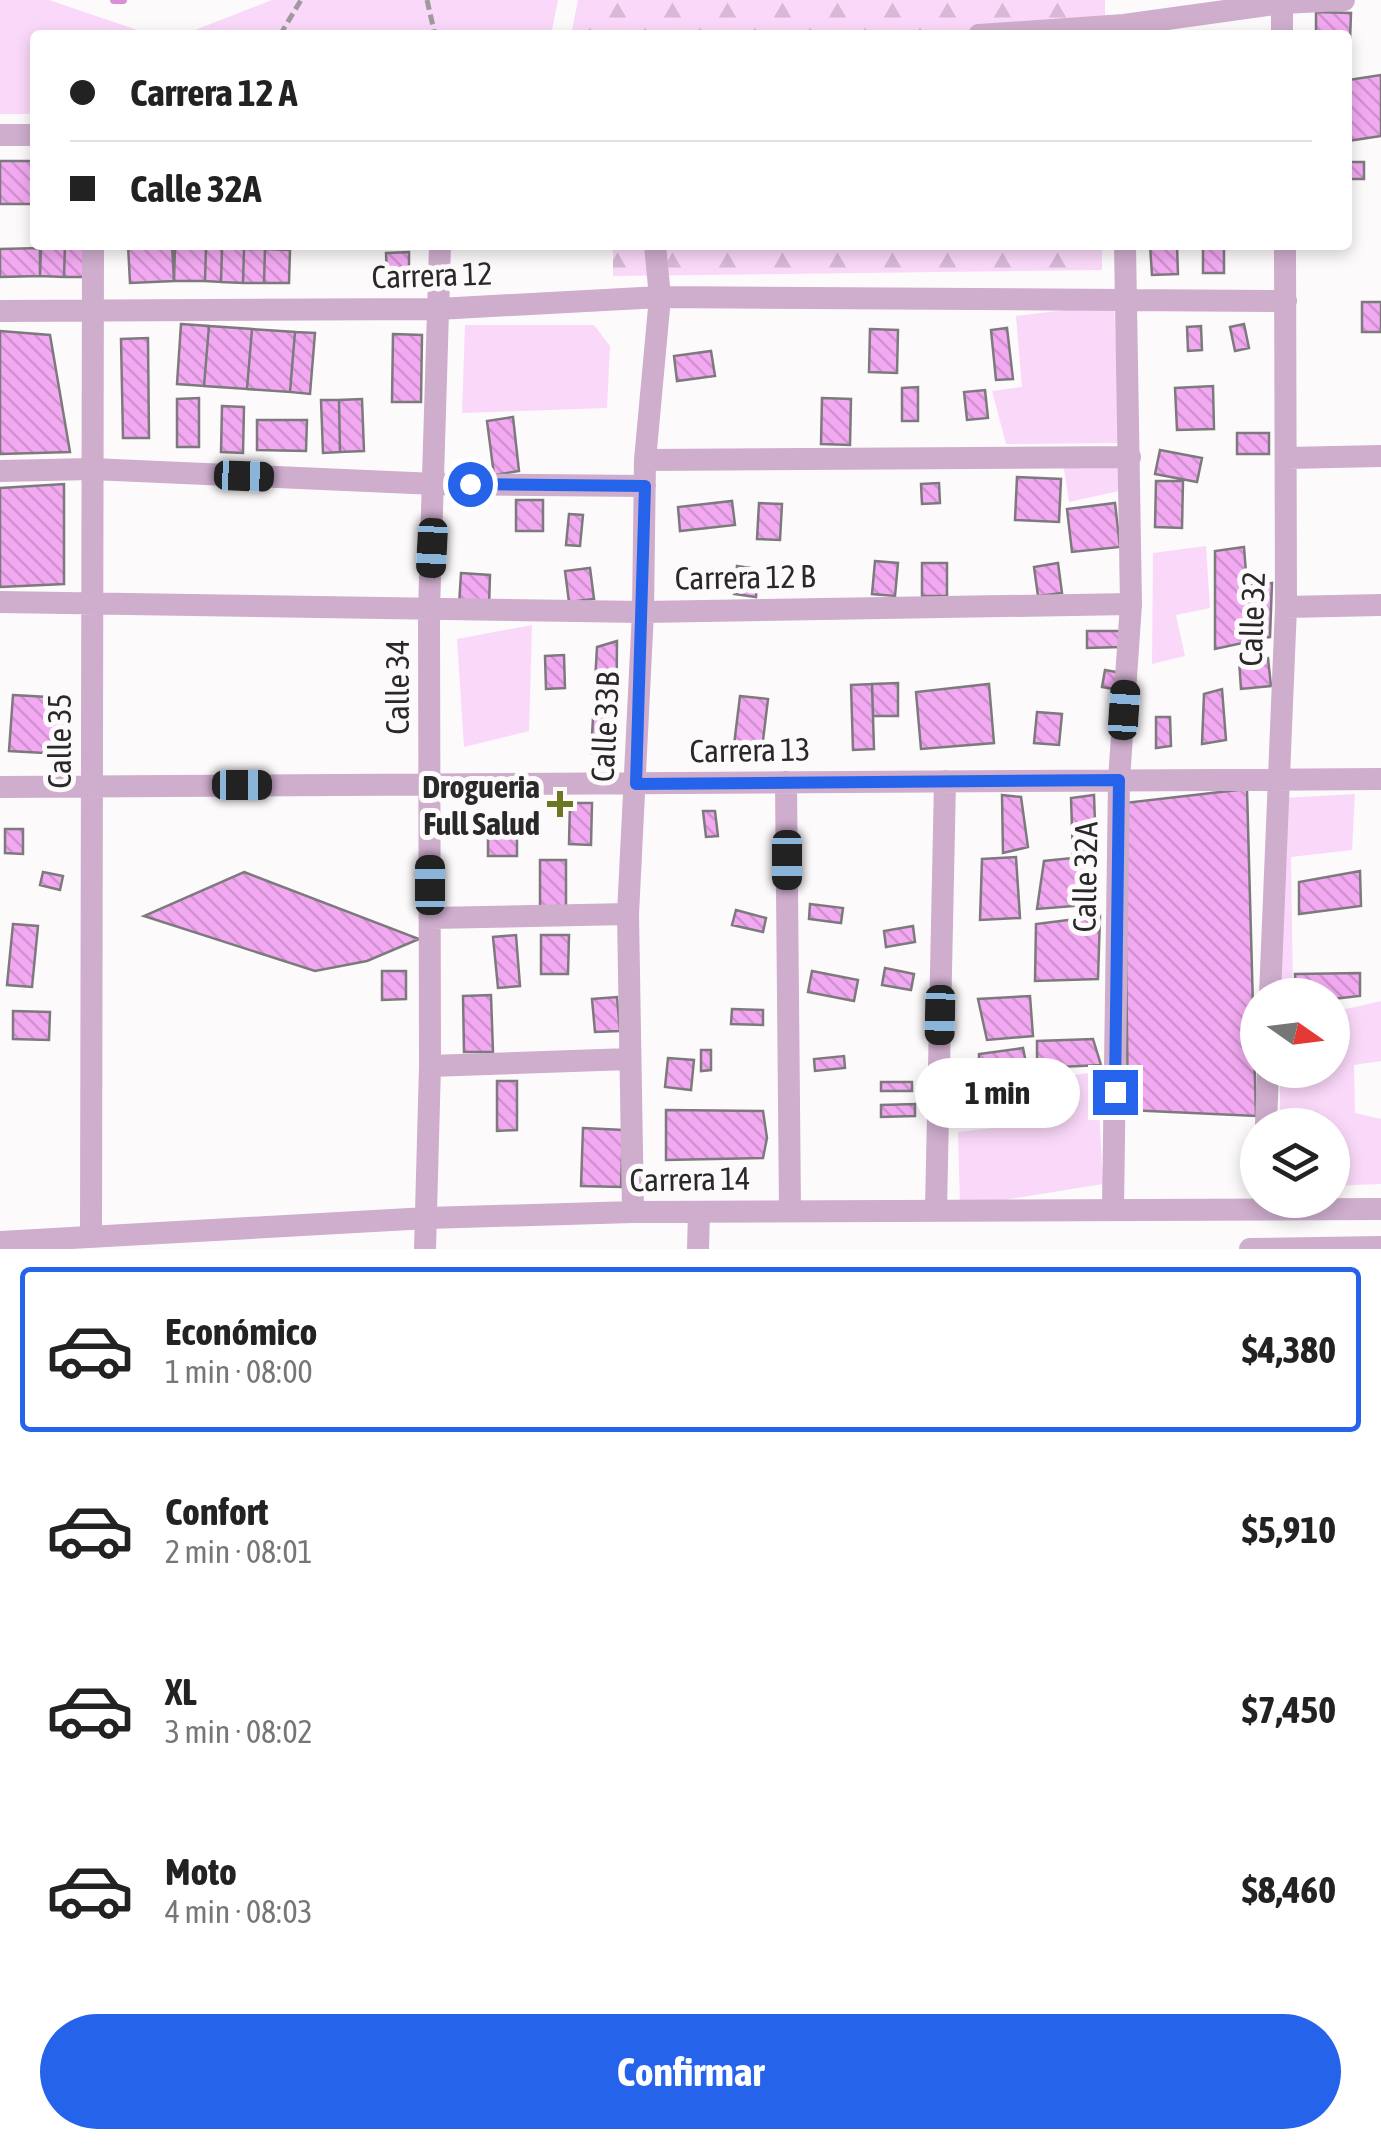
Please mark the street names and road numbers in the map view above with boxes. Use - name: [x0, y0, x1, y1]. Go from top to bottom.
- street label: Carrera 12: [371, 254, 493, 296]
- street label: Carrera 12 B: [674, 557, 816, 597]
- street label: Calle 32: [1232, 571, 1272, 667]
- street label: Calle 34: [379, 640, 416, 734]
- street label: Calle 33B: [584, 671, 626, 783]
- street label: Calle 35: [41, 694, 78, 788]
- street label: Carrera 13: [689, 730, 811, 770]
- street label: Calle 32A: [1066, 821, 1104, 933]
- street label: Carrera 14: [629, 1159, 751, 1199]

